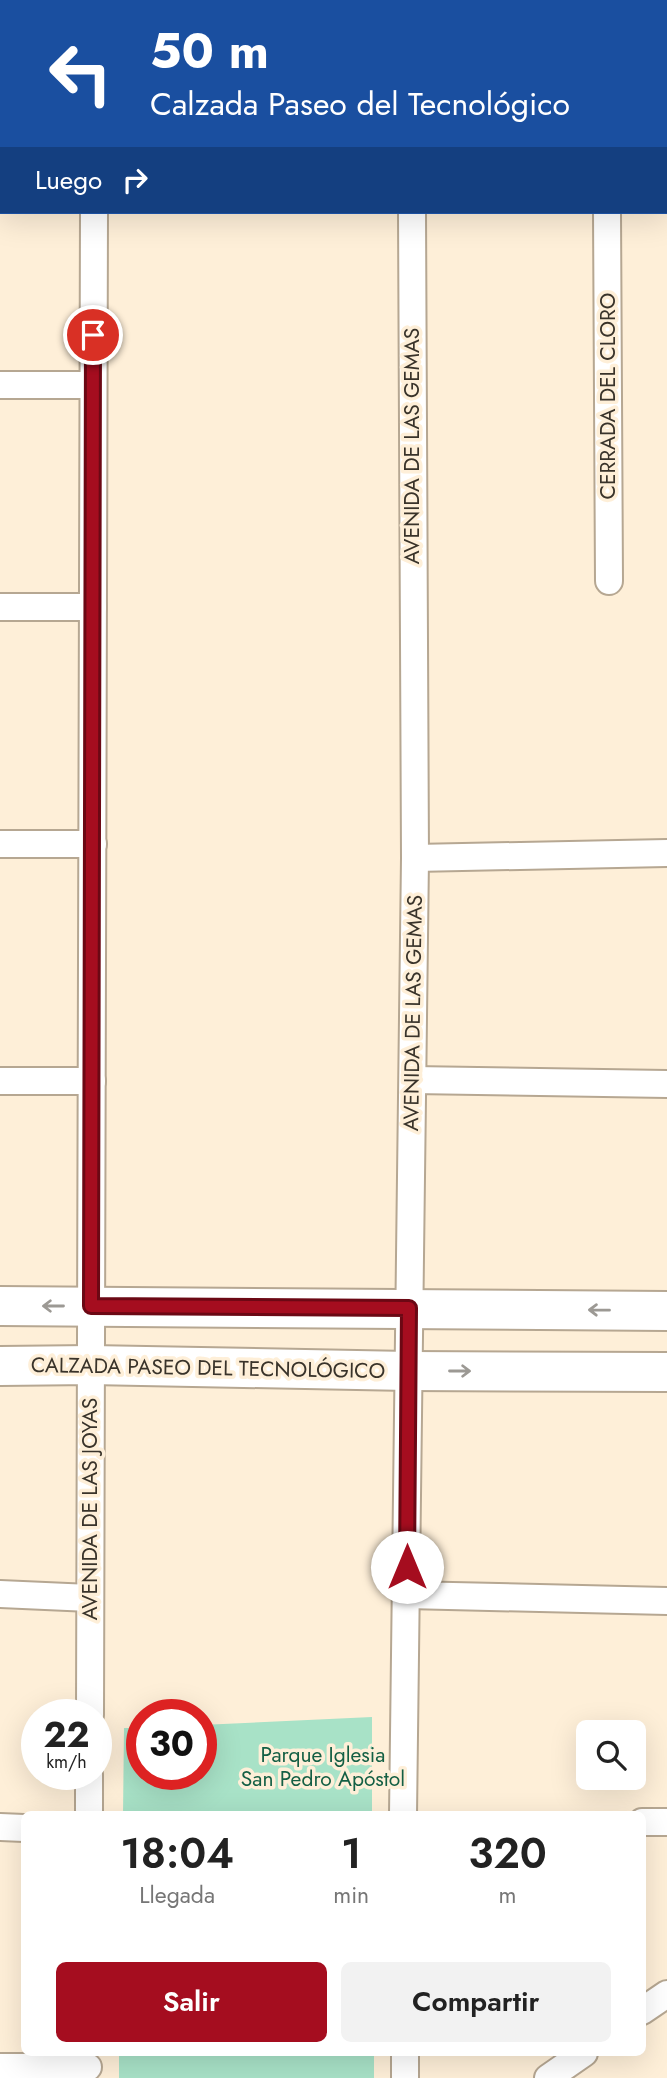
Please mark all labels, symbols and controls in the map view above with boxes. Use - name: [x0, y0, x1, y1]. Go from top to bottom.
- text: 50 m: [150, 16, 269, 86]
- icon: left: [35, 28, 126, 119]
- text: Calzada Paseo del Tecnológico: [150, 81, 570, 127]
- text: Luego: [35, 161, 102, 199]
- icon: right: [116, 161, 154, 199]
- street label: CERRADA DEL CLORO: [593, 293, 623, 499]
- pin: [63, 305, 123, 365]
- icon: arrive: [74, 316, 112, 354]
- street label: AVENIDA DE LAS GEMAS: [397, 328, 427, 564]
- street label: AVENIDA DE LAS GEMAS: [396, 895, 430, 1131]
- one-way arrow: [42, 1299, 65, 1313]
- one-way arrow: [588, 1303, 611, 1317]
- street label: CALZADA PASEO DEL TECNOLÓGICO: [31, 1350, 385, 1386]
- one-way arrow: [448, 1364, 471, 1378]
- street label: AVENIDA DE LAS JOYAS: [75, 1398, 105, 1620]
- position arrow: [370, 1530, 444, 1604]
- speed limit sign: 30: [126, 1699, 217, 1790]
- text: 22: [44, 1710, 89, 1760]
- map controls: [576, 1720, 646, 1790]
- button: search: [576, 1720, 646, 1790]
- park label: Parque Iglesia San Pedro Apóstol: [241, 1740, 405, 1794]
- text: km/h: [46, 1749, 87, 1775]
- text: 18:04: [120, 1823, 234, 1884]
- text: 1: [341, 1823, 362, 1884]
- text: 320: [468, 1823, 547, 1884]
- text: Llegada: [139, 1878, 215, 1912]
- text: min: [333, 1878, 369, 1912]
- text: m: [499, 1878, 517, 1912]
- button: Salir: [56, 1962, 327, 2042]
- button: Compartir: [341, 1962, 611, 2042]

